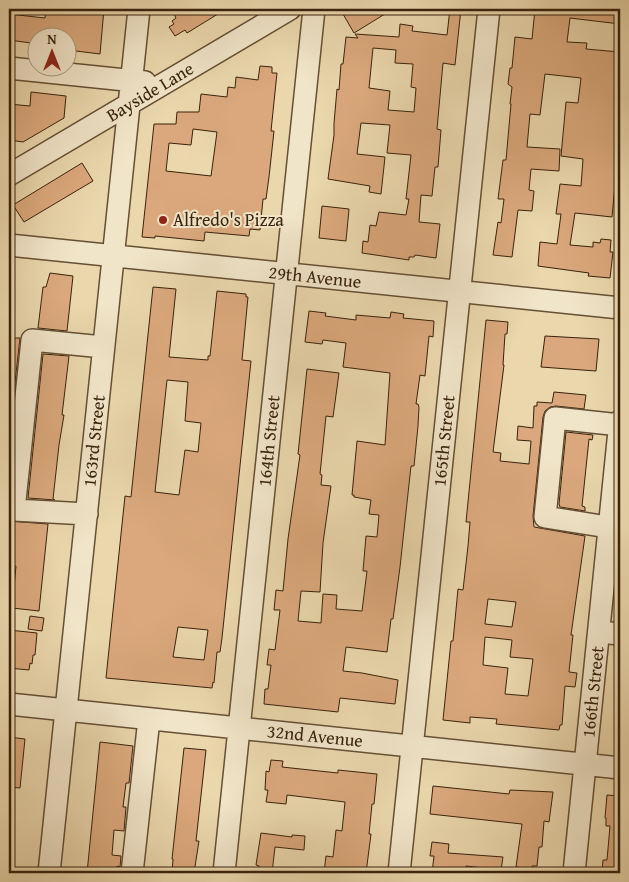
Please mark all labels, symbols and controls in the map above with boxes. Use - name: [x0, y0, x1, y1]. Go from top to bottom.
- north arrow: [28, 28, 78, 78]
- text: N: [47, 29, 57, 49]
- street label: Bayside Lane: [101, 55, 199, 128]
- place label: Alfredo's Pizza: [173, 206, 284, 233]
- marker: Alfredo's Pizza: [157, 214, 169, 226]
- street label: 29th Avenue: [267, 258, 363, 295]
- street label: 163rd Street: [75, 393, 112, 488]
- street label: 164th Street: [250, 393, 287, 488]
- street label: 165th Street: [425, 393, 462, 488]
- street label: 166th Street: [574, 644, 611, 739]
- street label: 32nd Avenue: [266, 717, 364, 754]

